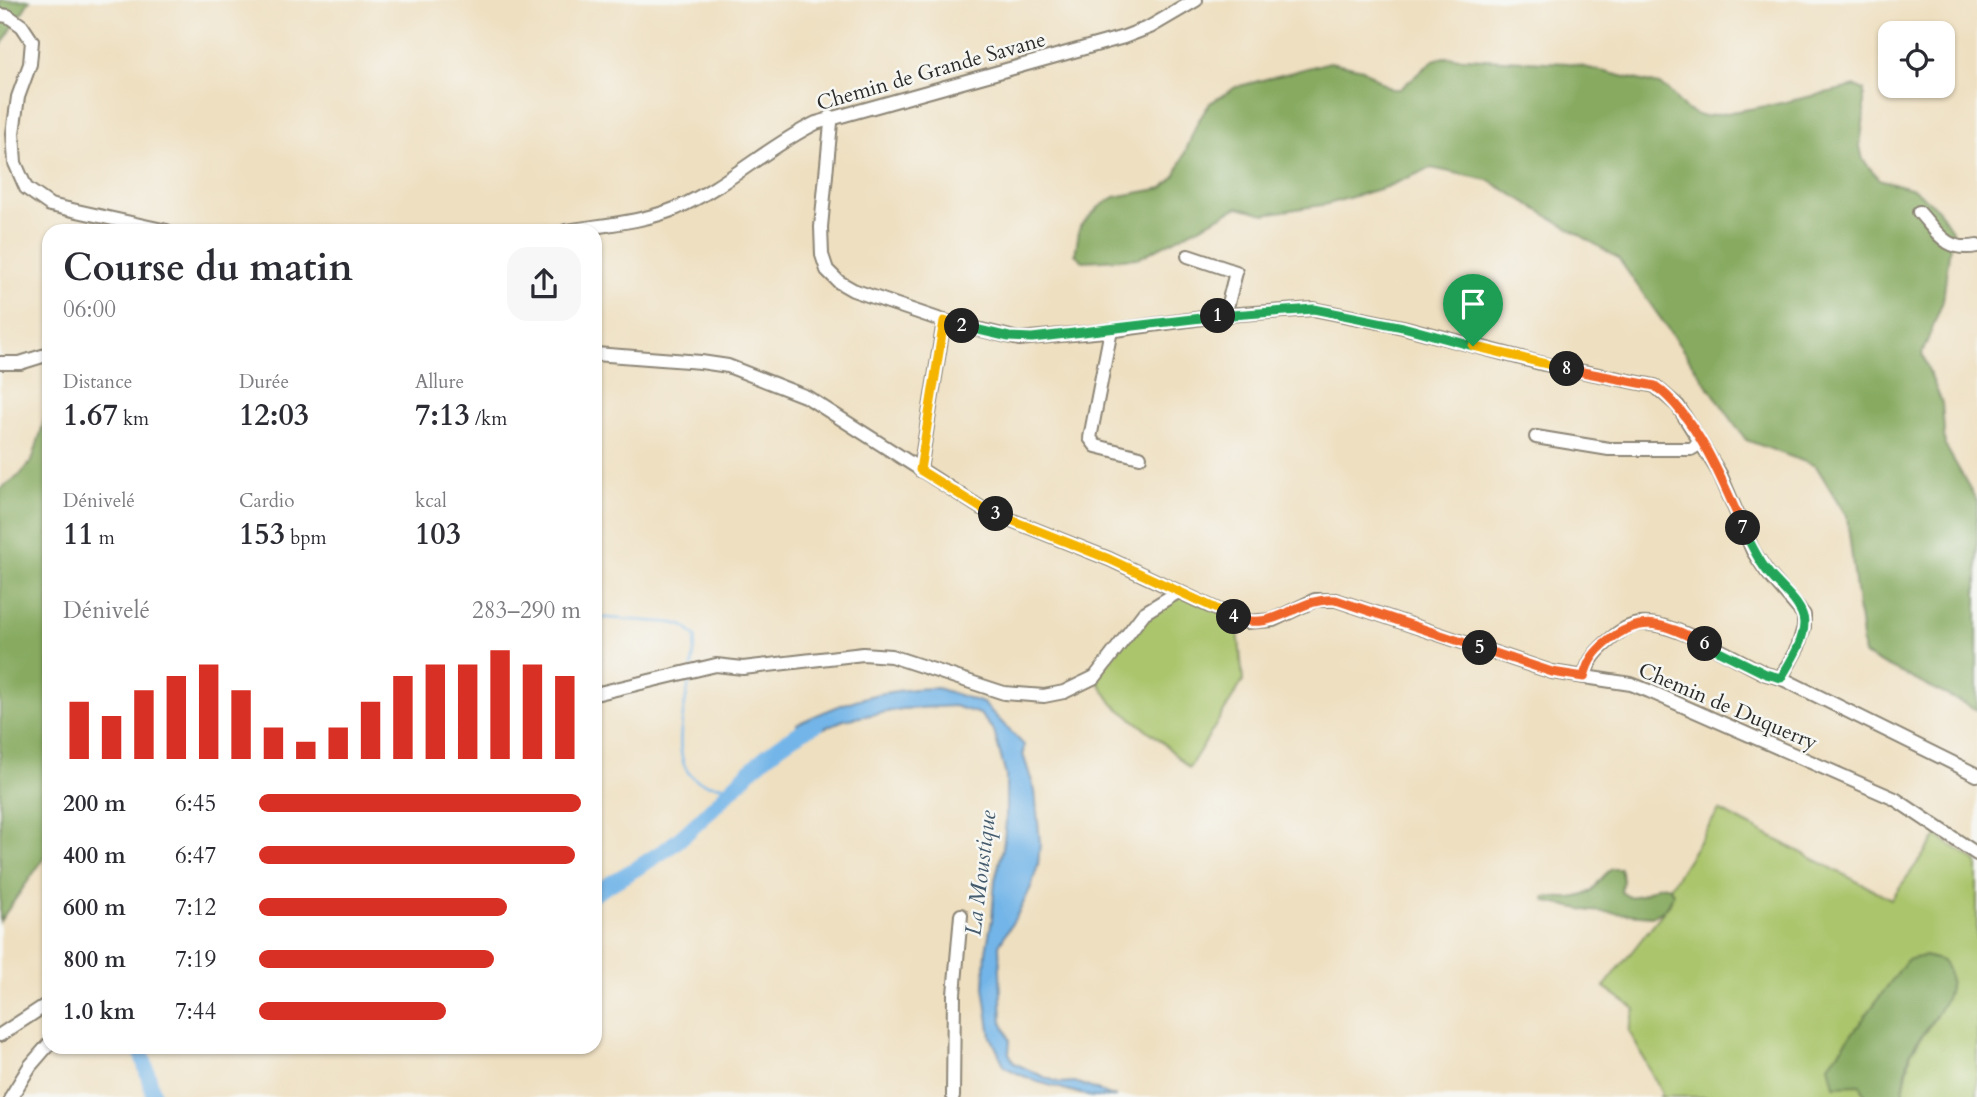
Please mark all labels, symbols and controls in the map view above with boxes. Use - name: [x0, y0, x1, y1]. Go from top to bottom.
- map controls: [1878, 21, 1955, 98]
- button: locate: [1878, 21, 1955, 98]
- street label: Chemin de Grande Savane: [813, 25, 1049, 118]
- text: Course du matin: [63, 242, 353, 294]
- button: share: [507, 247, 581, 321]
- pin: [1443, 274, 1503, 346]
- icon: arrive: [1454, 285, 1492, 323]
- text: 06:00: [63, 294, 116, 325]
- pin: 1: [1200, 298, 1236, 334]
- text: 1: [1213, 302, 1222, 328]
- pin: 2: [944, 308, 979, 344]
- text: 2: [957, 312, 966, 338]
- pin: 8: [1550, 352, 1584, 386]
- text: 8: [1562, 355, 1571, 381]
- text: Distance: [63, 369, 132, 395]
- text: Durée: [239, 369, 289, 395]
- text: Allure: [415, 369, 464, 395]
- text: 1.67: [63, 395, 118, 436]
- text: 12:03: [239, 395, 309, 436]
- text: 7:13: [415, 395, 470, 436]
- text: km: [118, 406, 149, 432]
- text: /km: [470, 406, 507, 432]
- text: Dénivelé: [63, 488, 135, 514]
- text: Cardio: [239, 488, 294, 514]
- text: kcal: [415, 488, 447, 514]
- pin: 3: [978, 496, 1014, 532]
- text: 3: [991, 500, 1000, 526]
- pin: 7: [1726, 510, 1760, 546]
- text: 11: [63, 514, 94, 555]
- text: 153: [239, 514, 285, 555]
- text: 103: [415, 514, 461, 555]
- text: 7: [1738, 514, 1747, 540]
- text: m: [94, 525, 115, 551]
- text: bpm: [285, 525, 327, 551]
- text: Dénivelé: [63, 595, 150, 626]
- text: 283–290 m: [472, 595, 581, 626]
- pin: 4: [1216, 600, 1252, 634]
- text: 4: [1229, 603, 1238, 629]
- pin: 6: [1688, 626, 1722, 662]
- pin: 5: [1462, 630, 1498, 666]
- text: 6: [1700, 630, 1709, 656]
- text: 5: [1475, 634, 1484, 660]
- street label: Chemin de Duquerry: [1634, 656, 1822, 757]
- text: 200 m: [63, 788, 126, 819]
- text: 6:45: [175, 788, 216, 819]
- water label: La Moustique: [957, 808, 1004, 938]
- text: 400 m: [63, 840, 126, 871]
- text: 6:47: [175, 840, 216, 871]
- text: 600 m: [63, 892, 126, 923]
- text: 7:12: [175, 892, 216, 923]
- text: 800 m: [63, 944, 126, 975]
- text: 7:19: [175, 944, 216, 975]
- text: 1.0 km: [63, 996, 135, 1027]
- text: 7:44: [175, 996, 216, 1027]

